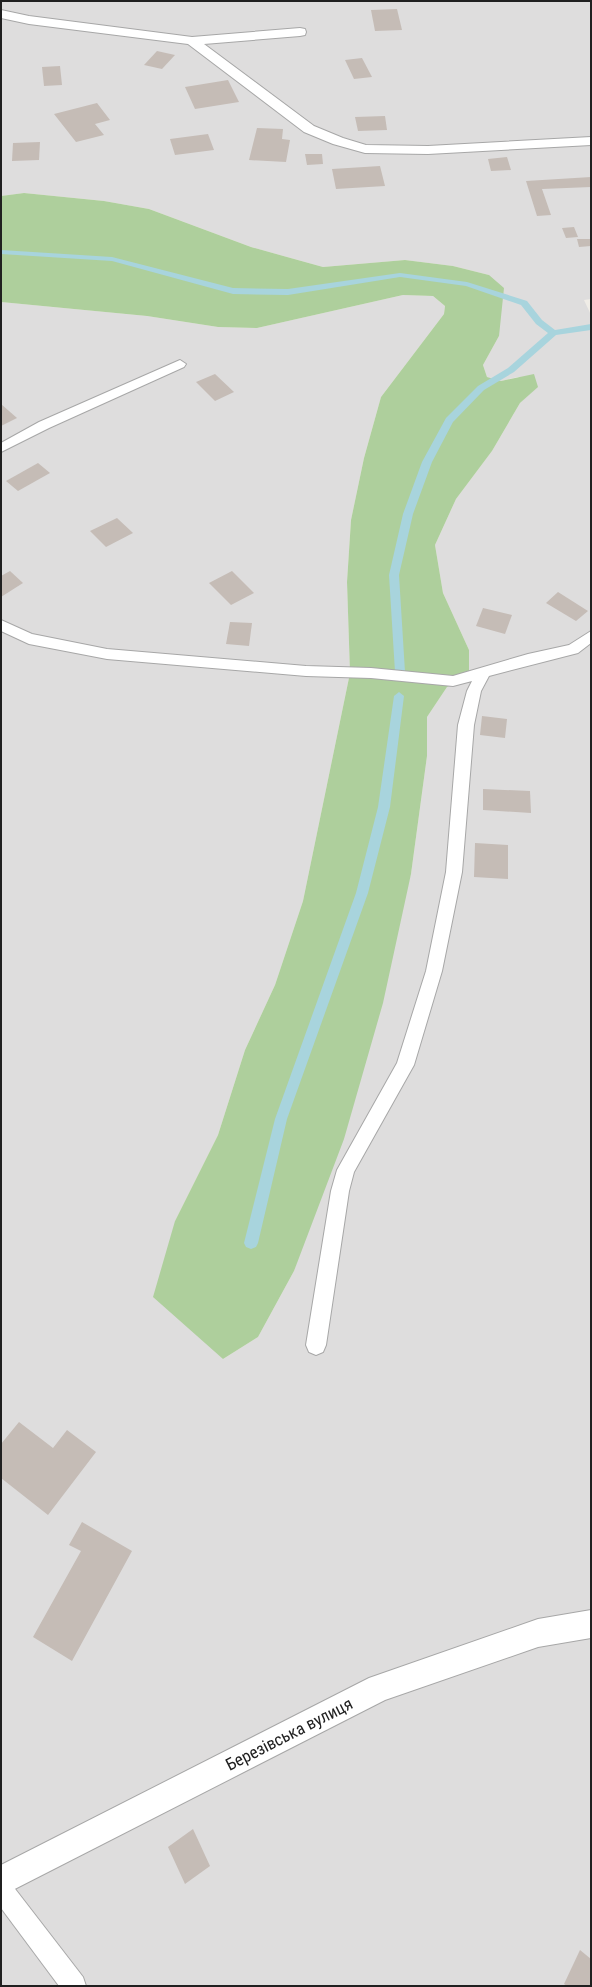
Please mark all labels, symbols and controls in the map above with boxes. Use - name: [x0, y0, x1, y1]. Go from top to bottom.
- street label: Березівська вулиця: [222, 1693, 356, 1775]

